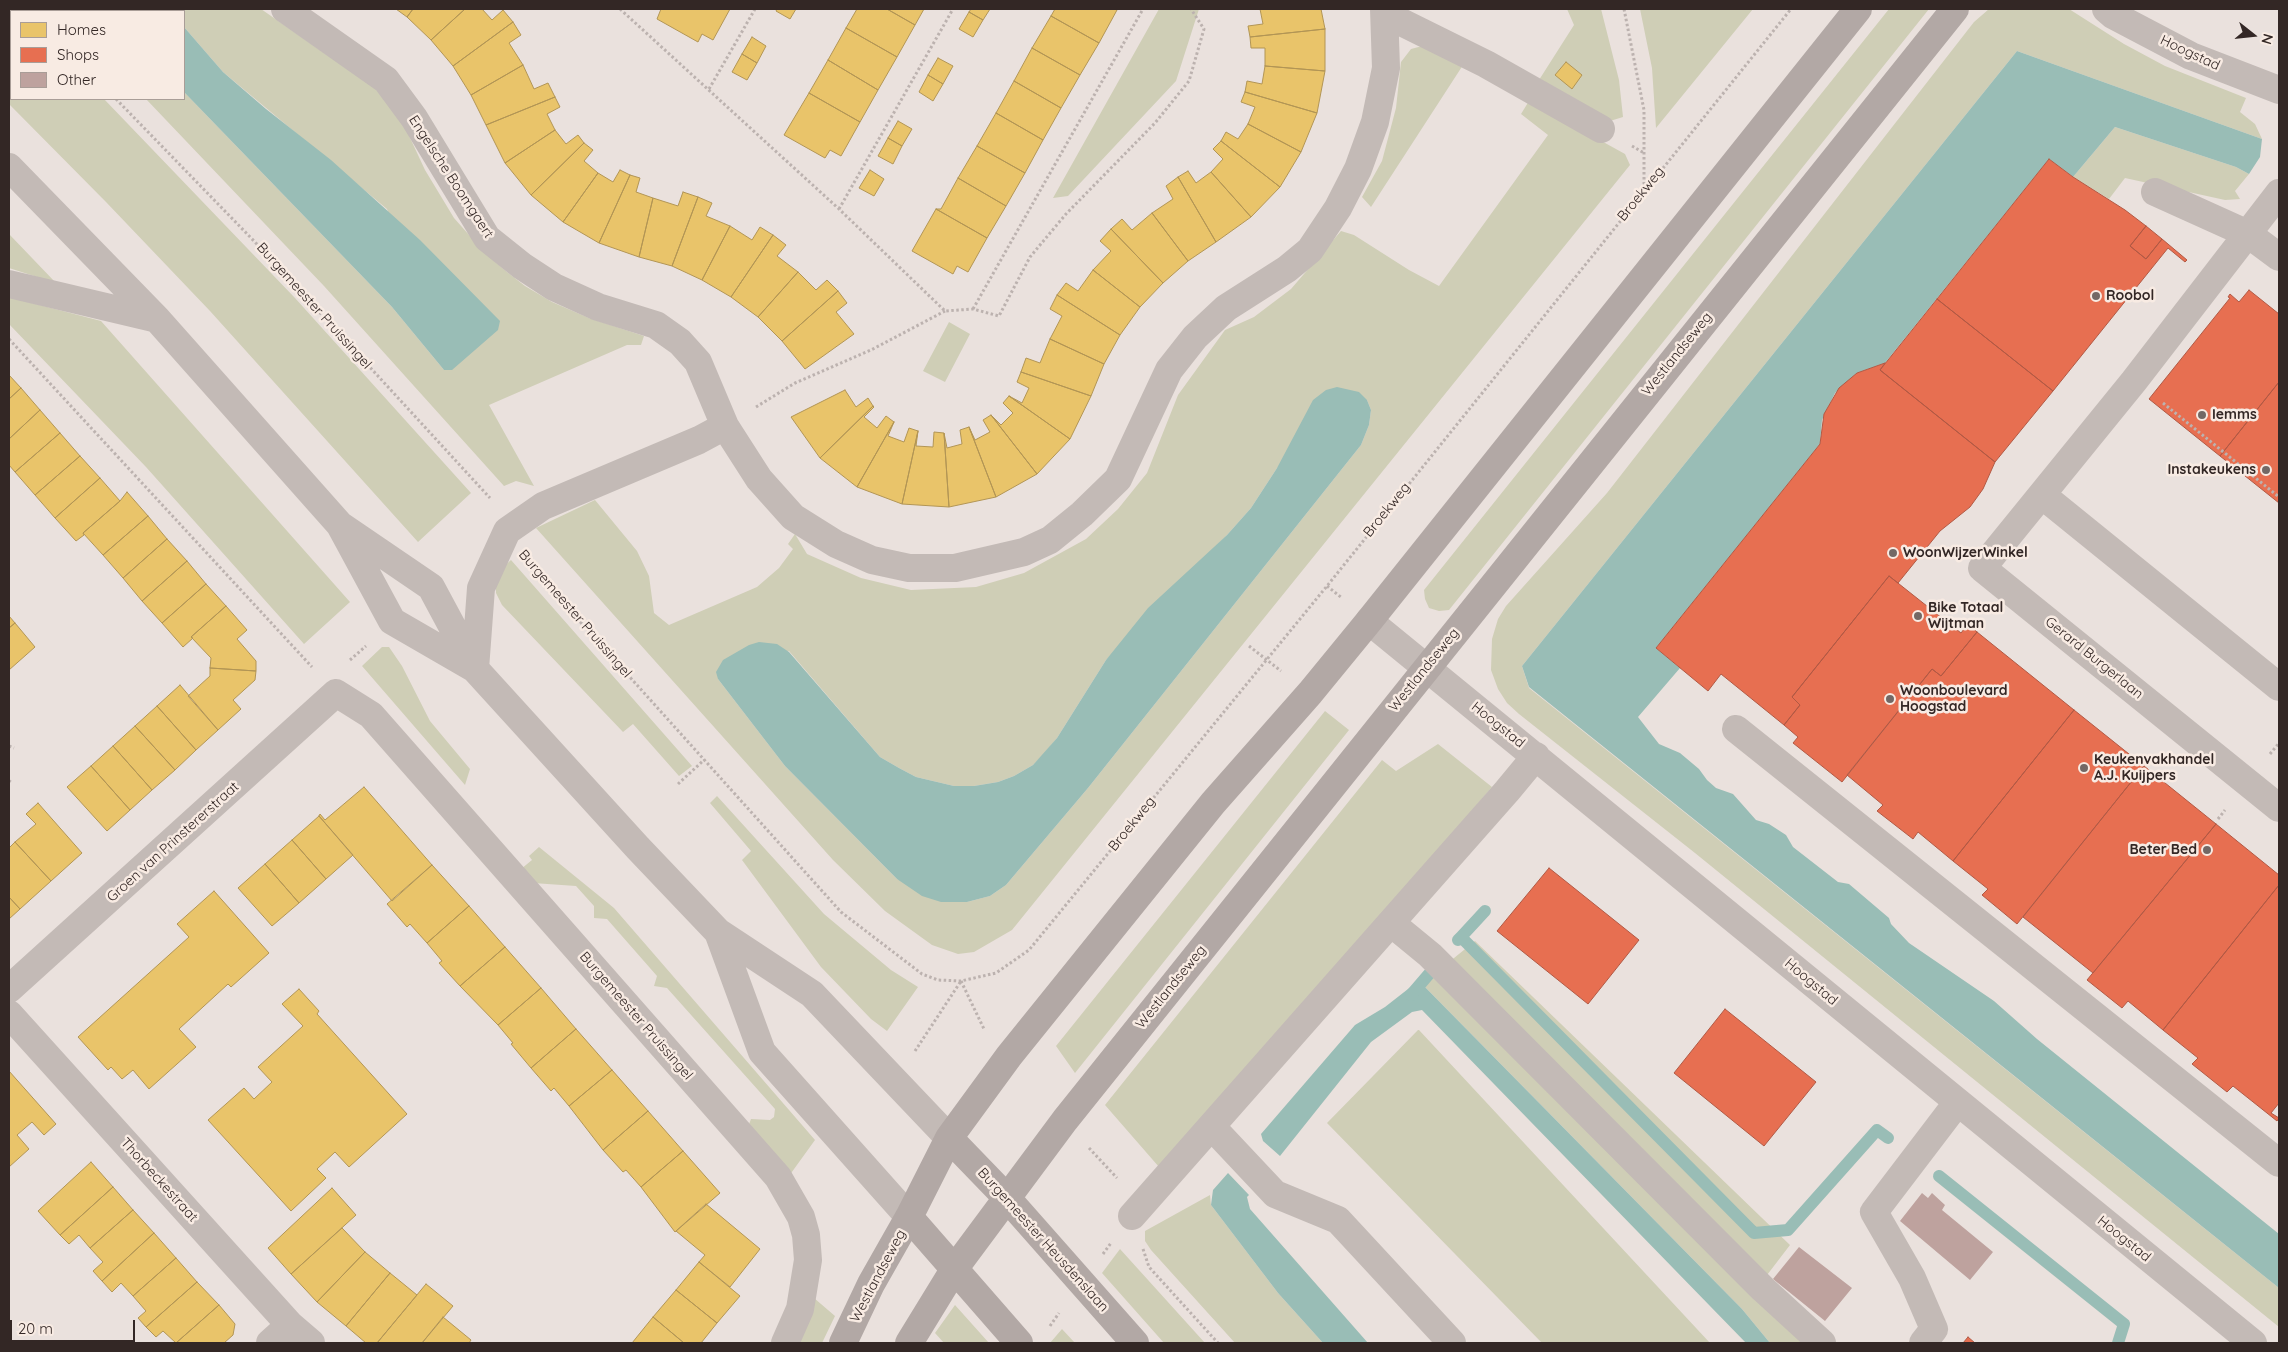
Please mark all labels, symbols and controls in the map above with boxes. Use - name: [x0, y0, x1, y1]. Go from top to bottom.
- legend: [10, 10, 185, 100]
- north arrow: [2228, 10, 2278, 60]
- text: Homes: [57, 20, 106, 39]
- street label: Hoogstad: [2158, 32, 2222, 74]
- text: N: [2257, 32, 2277, 47]
- text: Shops: [57, 45, 99, 64]
- text: Other: [57, 70, 96, 89]
- street label: Engelsche Boomgaert: [405, 112, 497, 242]
- street label: Broekweg: [1614, 163, 1668, 225]
- street label: Burgemeester Pruissingel: [253, 239, 375, 373]
- place label: Roobol: [2106, 288, 2154, 304]
- marker: Roobol: [2090, 290, 2102, 302]
- street label: Westlandseweg: [1638, 309, 1716, 399]
- place label: Iemms: [2212, 407, 2257, 423]
- marker: Iemms: [2196, 409, 2208, 421]
- place label: Instakeukens: [2167, 462, 2256, 478]
- marker: Instakeukens: [2260, 464, 2272, 476]
- street label: Broekweg: [1360, 479, 1414, 541]
- place label: WoonWijzerWinkel: [1903, 545, 2028, 561]
- street label: Burgemeester Pruissingel: [515, 547, 635, 681]
- marker: WoonWijzerWinkel: [1887, 547, 1899, 559]
- place label: Bike Totaal Wijtman: [1928, 600, 2003, 632]
- marker: Bike Totaal Wijtman: [1912, 610, 1924, 622]
- street label: Gerard Burgerlaan: [2042, 613, 2146, 703]
- street label: Westlandseweg: [1385, 625, 1463, 715]
- place label: Woonboulevard Hoogstad: [1900, 683, 2008, 716]
- marker: Woonboulevard Hoogstad: [1884, 693, 1896, 705]
- street label: Hoogstad: [1468, 698, 1528, 752]
- place label: Keukenvakhandel A.J. Kuijpers: [2094, 752, 2214, 784]
- marker: Keukenvakhandel A.J. Kuijpers: [2078, 762, 2090, 774]
- street label: Groen van Prinstererstraat: [104, 778, 242, 906]
- street label: Broekweg: [1105, 793, 1159, 855]
- place label: Beter Bed: [2129, 842, 2197, 858]
- marker: Beter Bed: [2201, 844, 2213, 856]
- street label: Westlandseweg: [1132, 942, 1210, 1032]
- street label: Burgemeester Pruissingel: [576, 949, 696, 1083]
- street label: Hoogstad: [1781, 955, 1841, 1009]
- street label: Thorbeckestraat: [117, 1134, 201, 1226]
- street label: Burgemeester Heusdenslaan: [974, 1165, 1112, 1315]
- street label: Hoogstad: [2094, 1212, 2154, 1266]
- street label: Westlandseweg: [847, 1227, 909, 1325]
- scale bar: [12, 1310, 138, 1342]
- text: 20 m: [18, 1319, 53, 1338]

